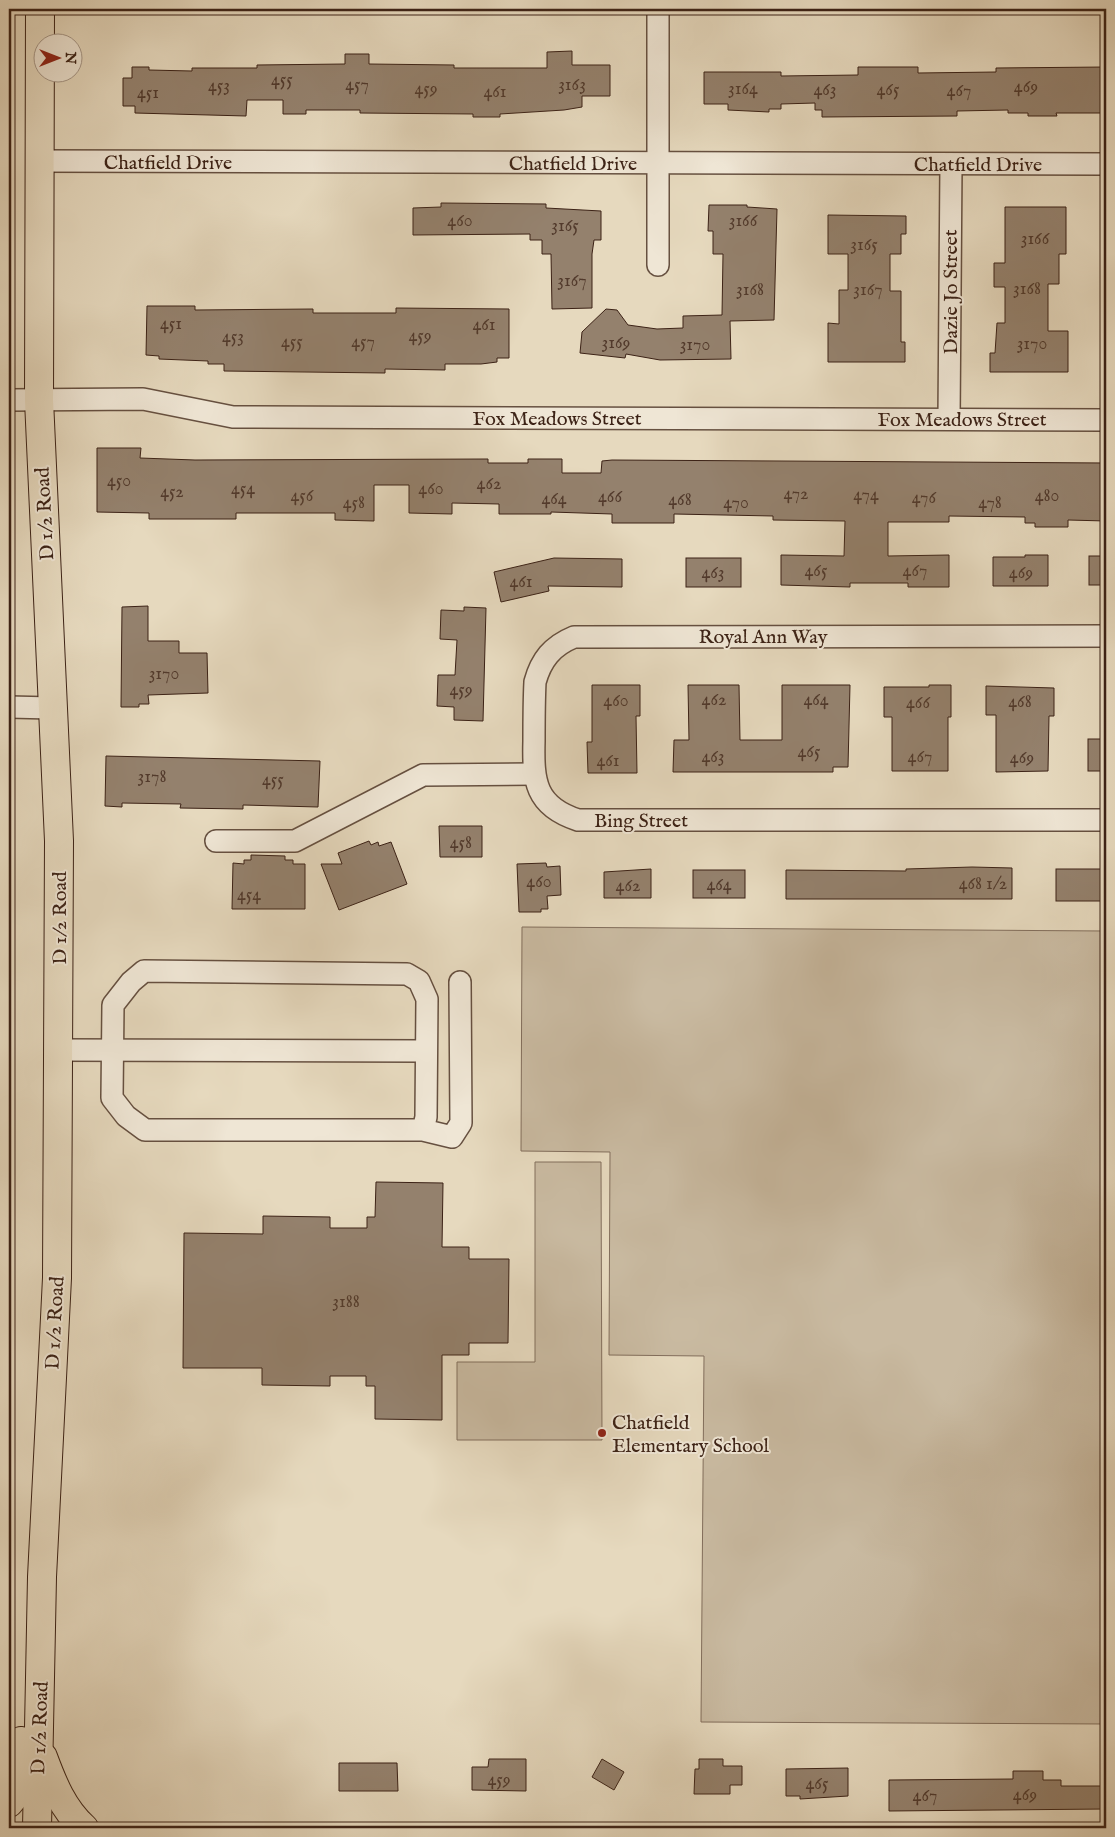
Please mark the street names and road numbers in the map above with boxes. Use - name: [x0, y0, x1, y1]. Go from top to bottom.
- street label: Chatfield Drive: [104, 151, 232, 176]
- street label: Chatfield Drive: [509, 152, 637, 177]
- street label: Chatfield Drive: [914, 153, 1042, 178]
- street label: Dazie Jo Street: [939, 229, 964, 355]
- street label: Fox Meadows Street: [472, 407, 642, 432]
- street label: Fox Meadows Street: [877, 408, 1047, 433]
- street label: D 1/2 Road: [31, 466, 60, 561]
- street label: Royal Ann Way: [698, 625, 828, 650]
- street label: Bing Street: [594, 809, 688, 834]
- street label: D 1/2 Road: [48, 871, 73, 965]
- street label: D 1/2 Road: [41, 1275, 70, 1370]
- street label: D 1/2 Road: [26, 1681, 55, 1775]

